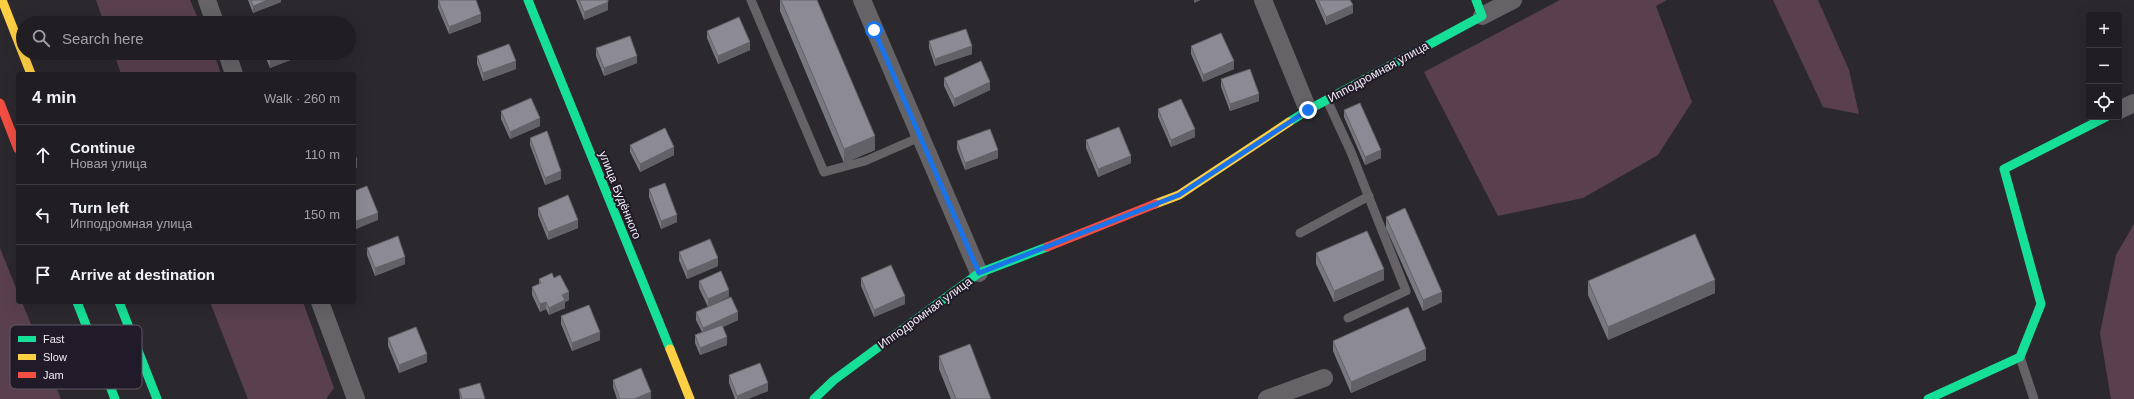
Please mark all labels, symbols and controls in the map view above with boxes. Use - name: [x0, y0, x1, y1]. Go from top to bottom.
- map controls: [2086, 12, 2122, 120]
- button: +: [2086, 12, 2122, 48]
- search box: [16, 16, 356, 60]
- route start: [865, 21, 883, 39]
- icon: search: [30, 27, 52, 49]
- text: Search here: [62, 30, 144, 47]
- street label: Ипподромная улица: [1325, 38, 1431, 105]
- button: −: [2086, 48, 2122, 84]
- button: locate: [2086, 84, 2122, 120]
- text: 4 min: [32, 88, 76, 107]
- text: Walk · 260 m: [264, 91, 340, 106]
- route end: [1299, 101, 1317, 119]
- text: Continue: [70, 139, 135, 156]
- icon: ahead: [32, 144, 54, 166]
- text: 110 m: [305, 147, 340, 162]
- street label: улица Будённого: [596, 149, 644, 241]
- text: Новая улица: [70, 156, 147, 171]
- text: Turn left: [70, 199, 129, 216]
- icon: left: [32, 204, 54, 226]
- text: 150 m: [304, 207, 340, 222]
- text: Ипподромная улица: [70, 216, 192, 231]
- icon: arrive: [32, 264, 54, 286]
- text: Arrive at destination: [70, 266, 215, 283]
- street label: Ипподромная улица: [875, 274, 975, 352]
- legend: [10, 325, 142, 389]
- text: Fast: [43, 333, 64, 345]
- text: Slow: [43, 351, 67, 363]
- text: Jam: [43, 369, 64, 381]

